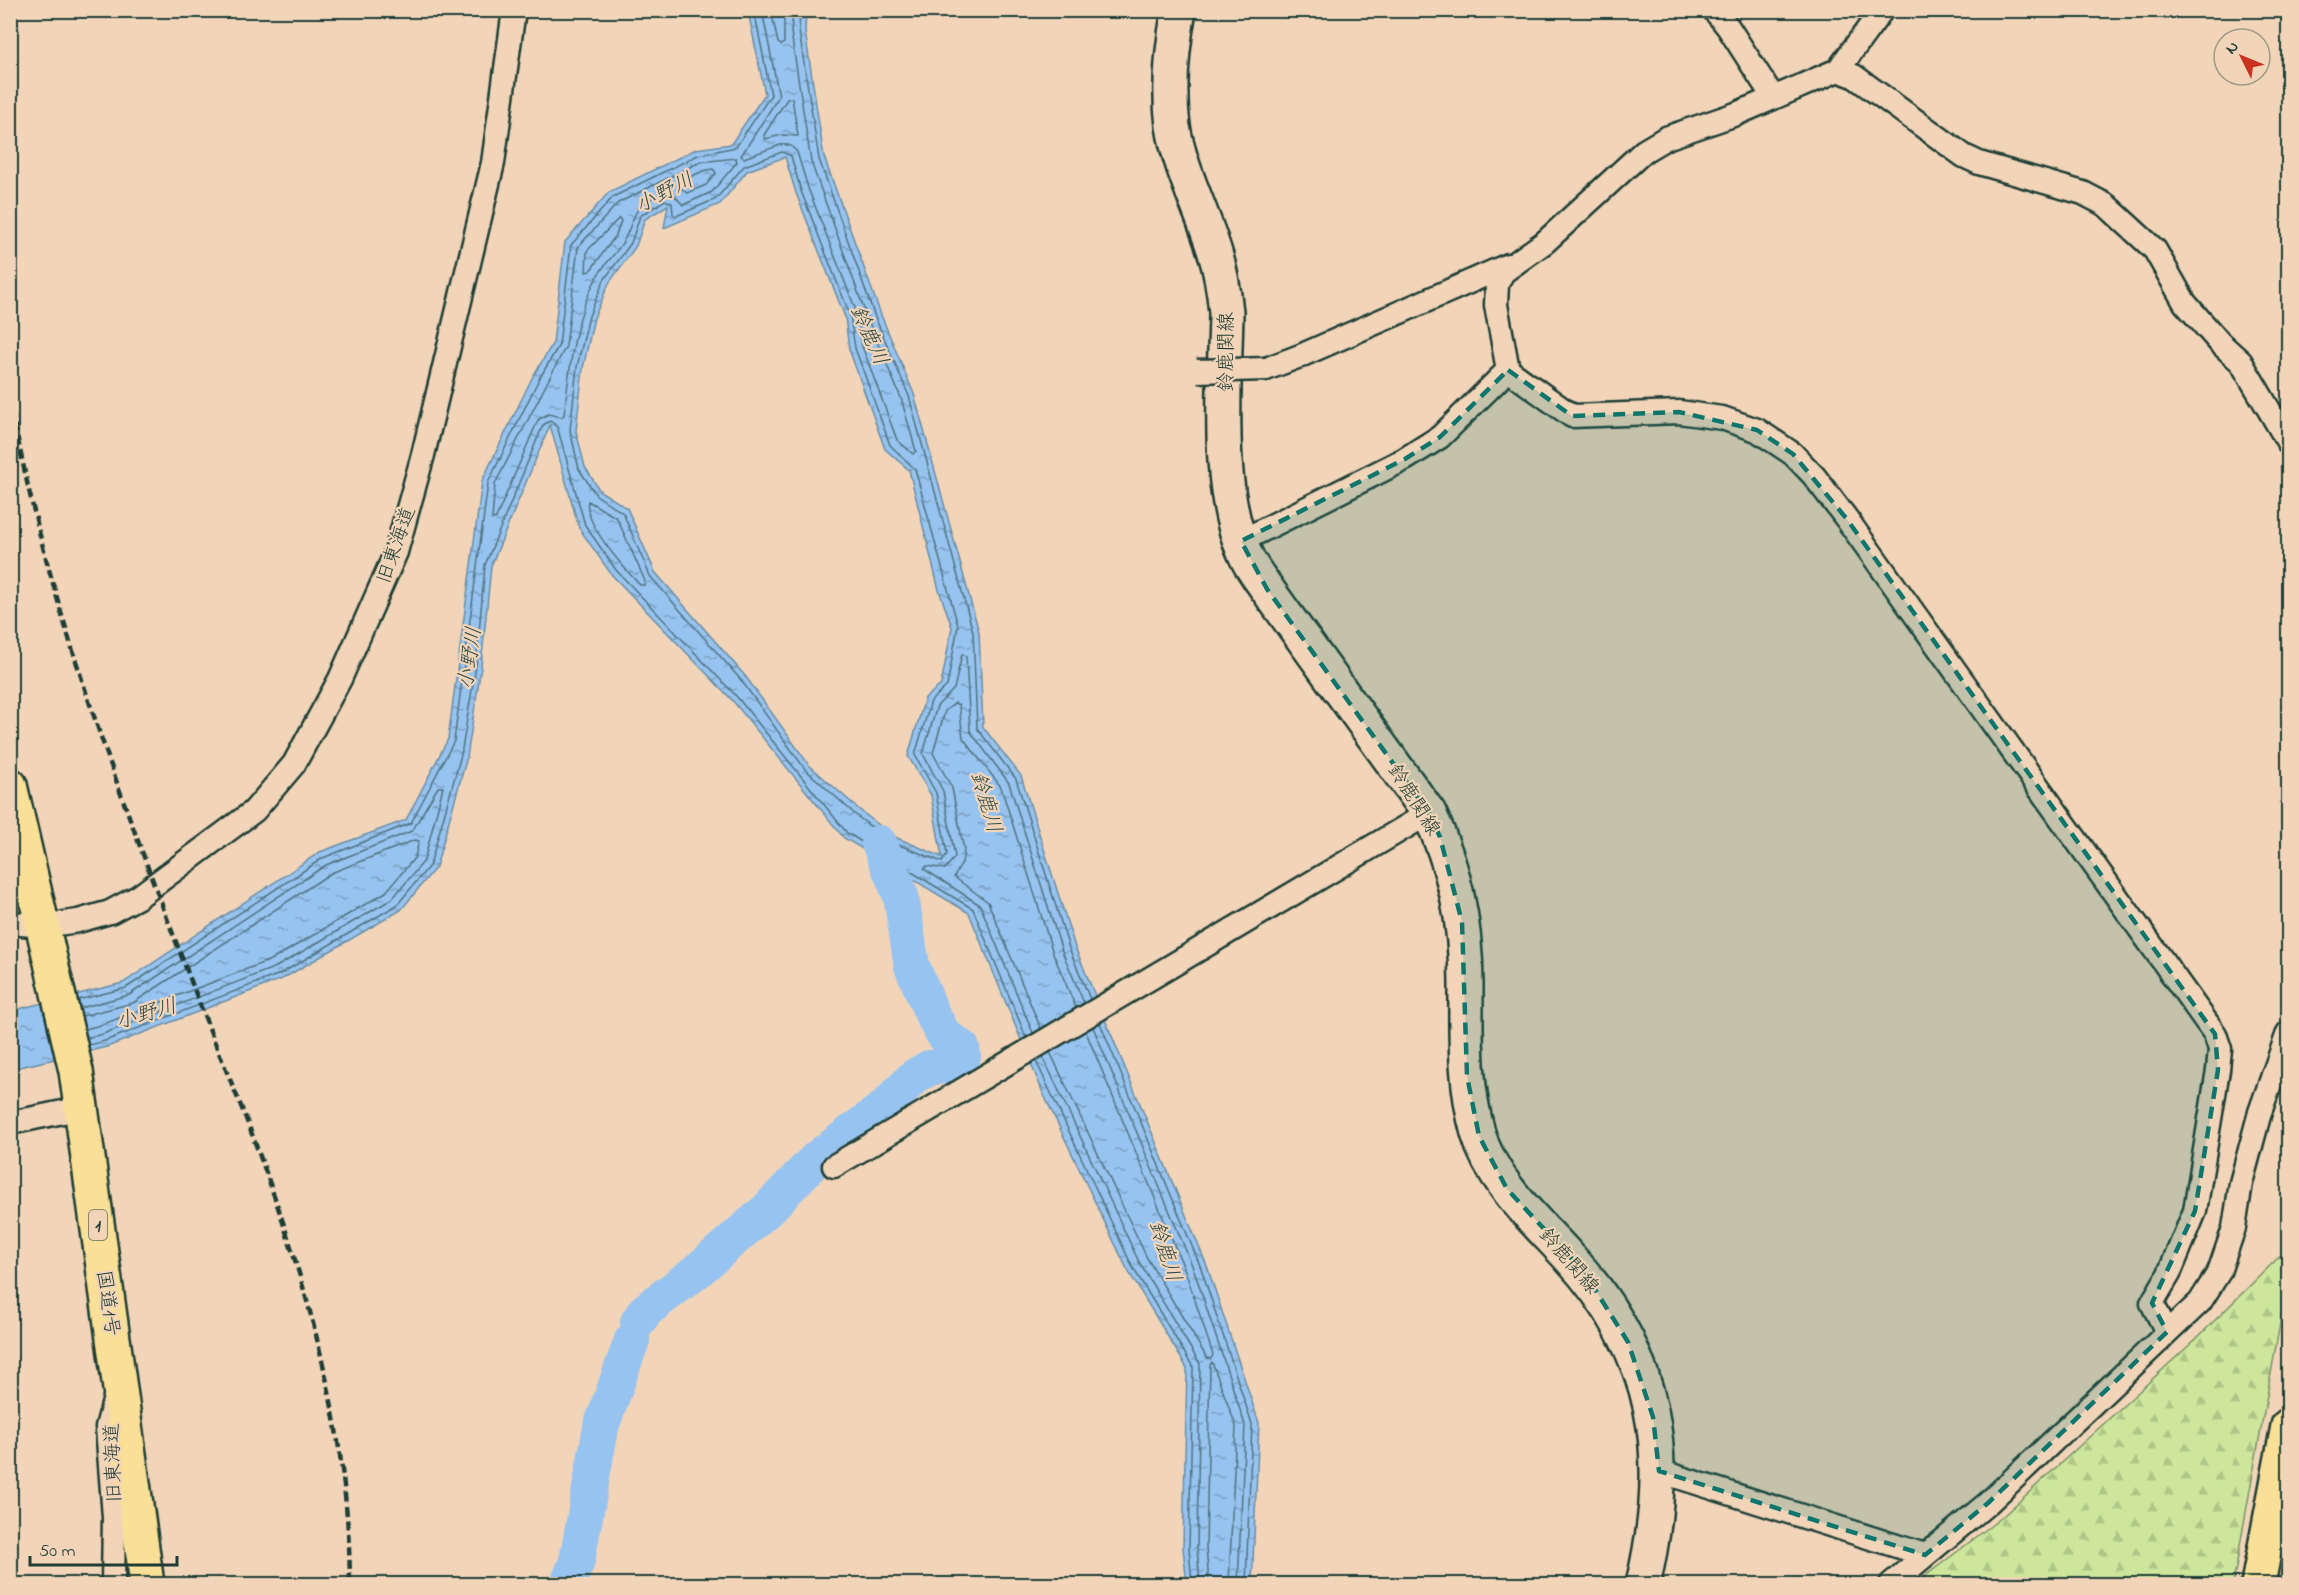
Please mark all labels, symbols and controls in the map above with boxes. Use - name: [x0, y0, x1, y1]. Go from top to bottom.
- north arrow: [2212, 27, 2272, 87]
- text: N: [2220, 36, 2245, 60]
- water label: 小野川: [630, 166, 700, 222]
- water label: 鈴鹿川: [842, 301, 895, 371]
- street label: 鈴鹿関線: [1213, 312, 1242, 392]
- street label: 旧東海道: [371, 503, 424, 588]
- water label: 小野川: [452, 625, 490, 692]
- street label: 鈴鹿関線: [1379, 759, 1446, 842]
- water label: 鈴鹿川: [962, 768, 1008, 837]
- water label: 小野川: [112, 992, 181, 1038]
- road number: 1: [89, 1210, 107, 1240]
- water label: 鈴鹿川: [1141, 1217, 1188, 1286]
- street label: 鈴鹿関線: [1531, 1222, 1605, 1301]
- street label: 国道1号: [88, 1268, 126, 1338]
- street label: 旧東海道: [99, 1422, 130, 1503]
- scale bar: [30, 1529, 177, 1567]
- text: 50 m: [39, 1539, 76, 1565]

